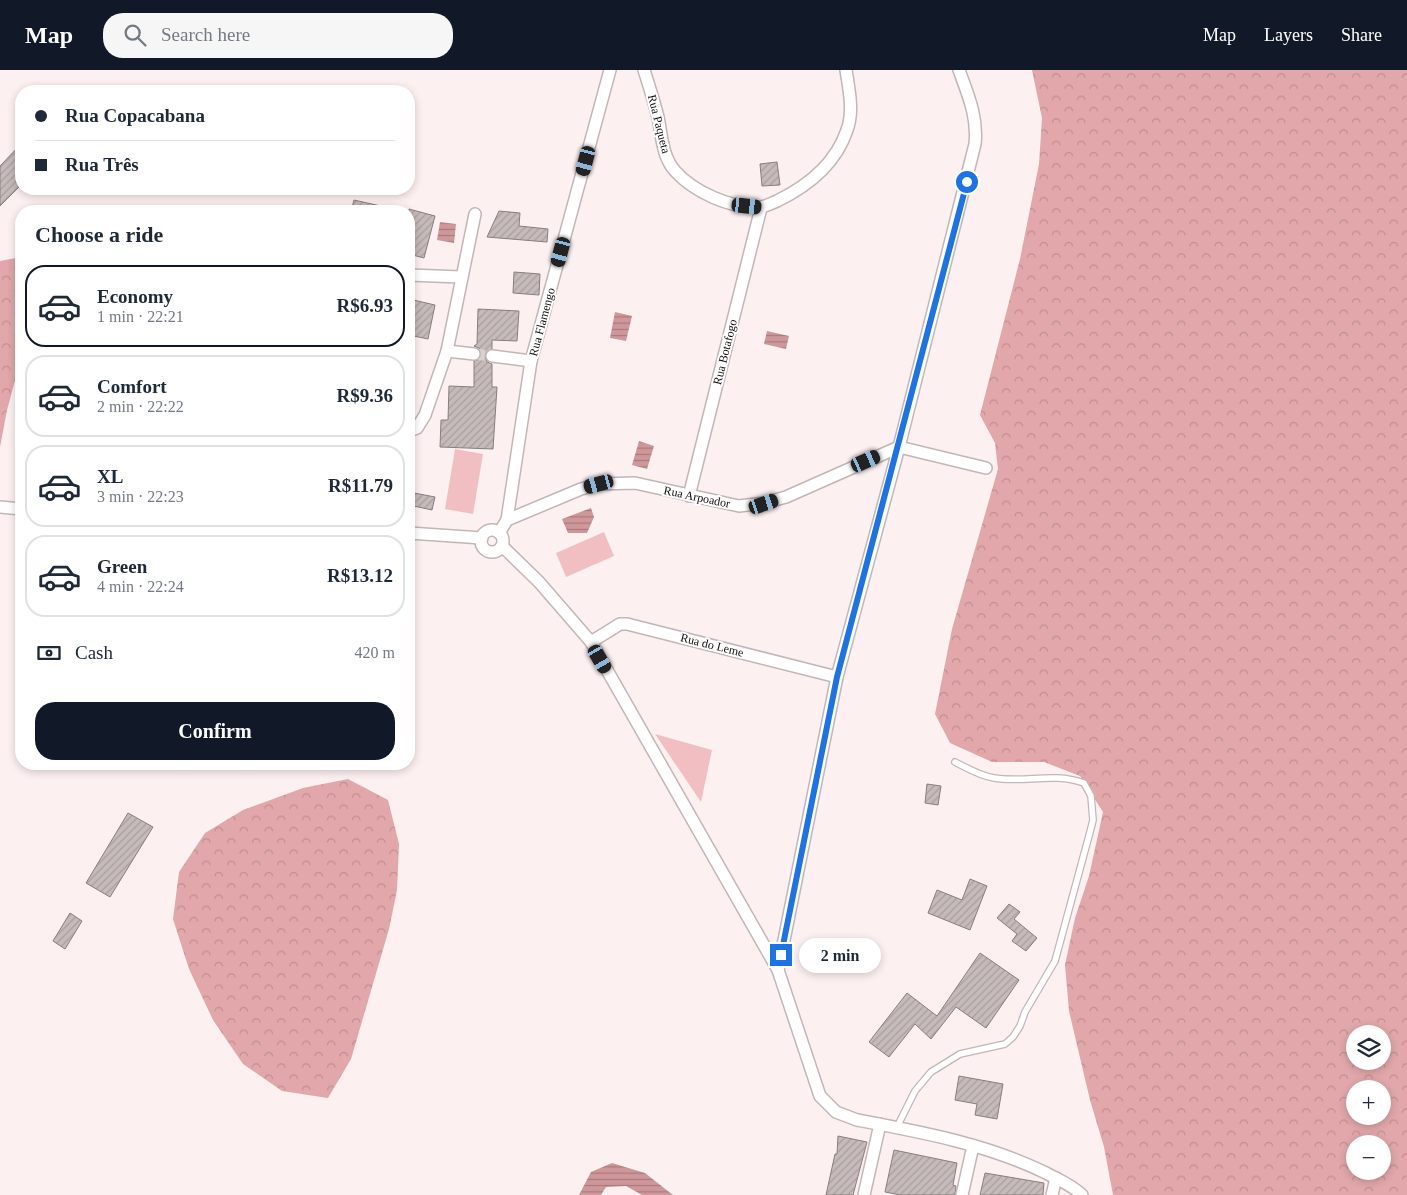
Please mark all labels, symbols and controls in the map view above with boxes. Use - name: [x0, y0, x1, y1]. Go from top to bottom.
- search box: [103, 13, 453, 58]
- icon: search: [121, 21, 149, 49]
- text: Map: [25, 22, 73, 48]
- text: Search here: [161, 24, 250, 45]
- text: Map: [1203, 25, 1236, 45]
- text: Layers: [1264, 25, 1313, 45]
- text: Share: [1341, 25, 1382, 45]
- street label: Rua Paqueta: [645, 93, 673, 156]
- text: Rua Copacabana: [65, 105, 205, 126]
- car: [574, 145, 597, 177]
- text: Rua Três: [65, 154, 139, 175]
- route start: [956, 171, 978, 193]
- car: [731, 197, 762, 215]
- text: Choose a ride: [35, 222, 163, 247]
- car: [549, 236, 572, 268]
- icon: car: [37, 284, 82, 329]
- text: Economy: [97, 286, 173, 307]
- street label: Rua Flamengo: [526, 286, 558, 358]
- text: R$6.93: [337, 295, 393, 316]
- text: 1 min · 22:21: [97, 308, 184, 325]
- street label: Rua Botafogo: [710, 318, 740, 386]
- icon: car: [37, 374, 82, 419]
- text: Comfort: [97, 376, 167, 397]
- text: R$9.36: [337, 385, 393, 406]
- text: 2 min · 22:22: [97, 398, 184, 415]
- car: [849, 448, 882, 474]
- icon: car: [37, 464, 82, 509]
- text: XL: [97, 466, 123, 487]
- car: [582, 473, 615, 495]
- text: R$11.79: [328, 475, 393, 496]
- street label: Rua Arpoador: [662, 483, 732, 511]
- text: 3 min · 22:23: [97, 488, 184, 505]
- car: [747, 492, 780, 516]
- icon: car: [37, 554, 82, 599]
- text: Green: [97, 556, 147, 577]
- text: R$13.12: [327, 565, 393, 586]
- text: 4 min · 22:24: [97, 578, 184, 595]
- street label: Rua do Leme: [679, 630, 745, 660]
- icon: cash: [35, 639, 63, 667]
- text: Cash: [75, 642, 113, 663]
- car: [586, 642, 613, 676]
- text: 420 m: [355, 644, 395, 661]
- button: Confirm: [35, 702, 395, 760]
- callout: 2 min: [798, 938, 881, 972]
- route end: [770, 944, 792, 966]
- text: 2 min: [821, 947, 859, 964]
- map controls: [1346, 1025, 1391, 1180]
- button: layers: [1346, 1025, 1391, 1070]
- button: +: [1346, 1080, 1391, 1125]
- button: −: [1346, 1135, 1391, 1180]

